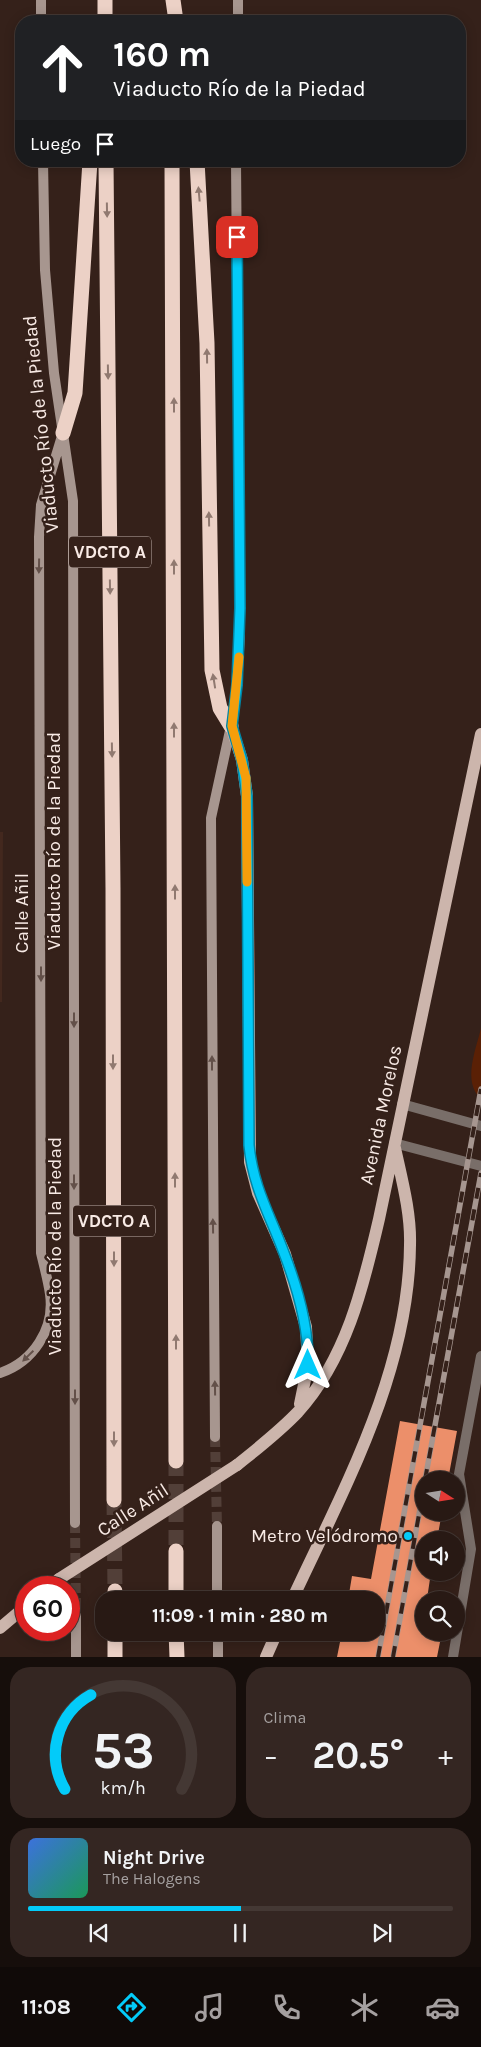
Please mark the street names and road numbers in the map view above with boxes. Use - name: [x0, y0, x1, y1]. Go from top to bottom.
- street label: Viaducto Río de la Piedad: [19, 314, 63, 534]
- road number: VDCTO A: [69, 536, 151, 568]
- street label: Viaducto Río de la Piedad: [43, 732, 65, 950]
- street label: Calle Añil: [11, 873, 33, 953]
- street label: Avenida Morelos: [355, 1043, 407, 1187]
- street label: Viaducto Río de la Piedad: [44, 1137, 66, 1355]
- road number: VDCTO A: [73, 1206, 155, 1236]
- street label: Calle Añil: [93, 1479, 173, 1541]

